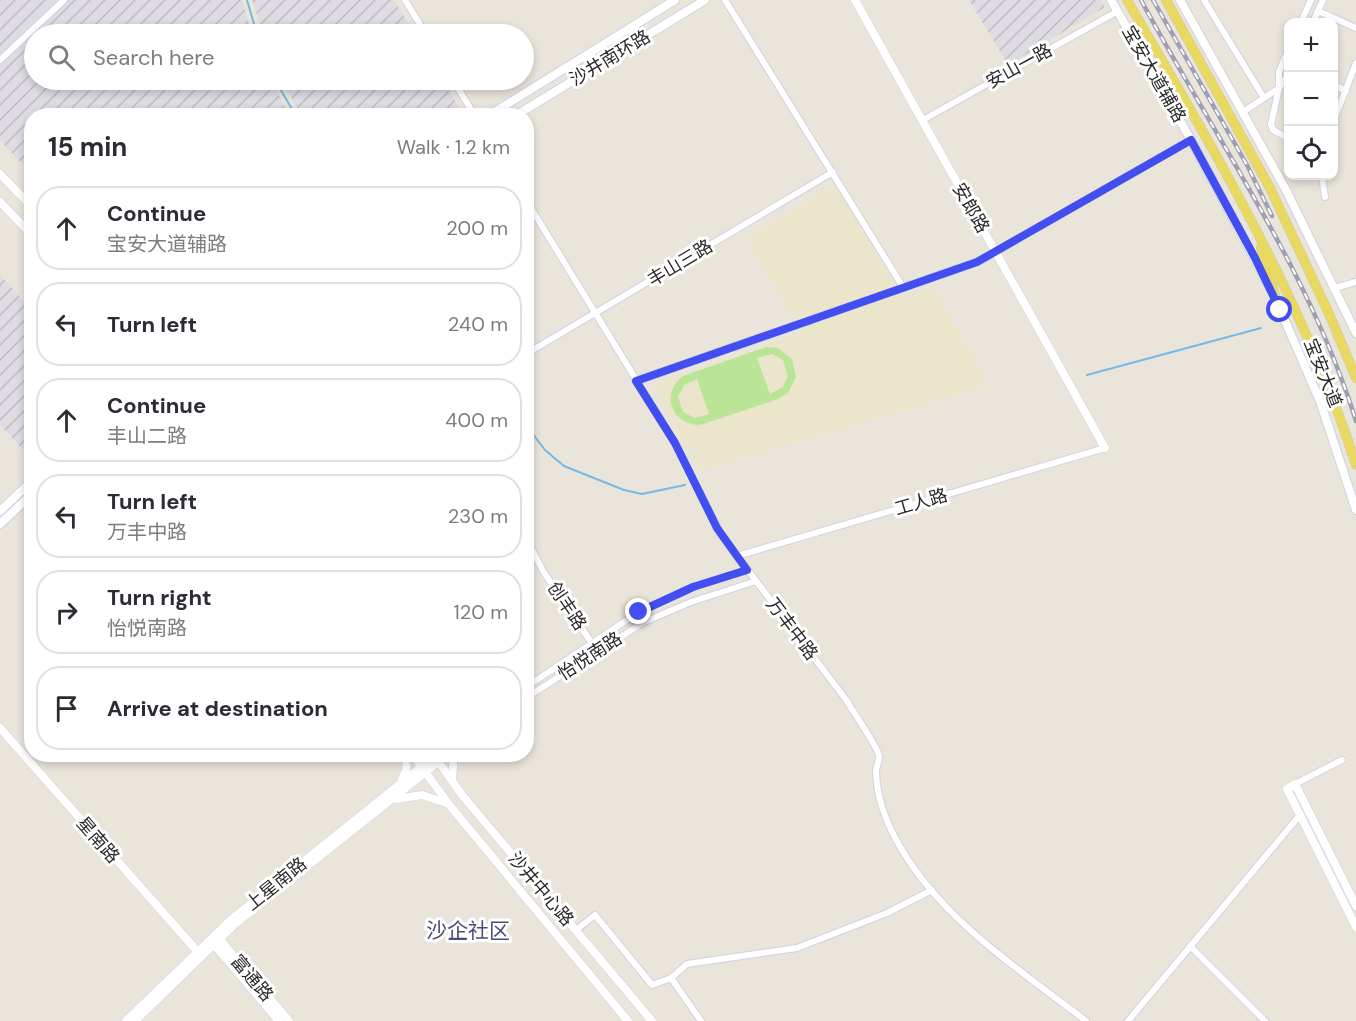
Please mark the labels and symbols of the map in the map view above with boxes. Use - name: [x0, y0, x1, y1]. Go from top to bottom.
- street label: 宝安大道辅路: [1117, 21, 1191, 127]
- street label: 沙井南环路: [565, 25, 655, 91]
- street label: 安山一路: [982, 38, 1056, 94]
- street label: 安郎路: [947, 179, 995, 237]
- street label: 丰山三路: [643, 234, 717, 292]
- route start: [1266, 296, 1292, 322]
- street label: 宝安大道: [1298, 335, 1348, 411]
- street label: 工人路: [892, 483, 950, 521]
- street label: 创丰路: [542, 577, 592, 635]
- street label: 万丰中路: [761, 593, 823, 665]
- route end: [625, 598, 651, 624]
- street label: 怡悦南路: [553, 626, 627, 686]
- street label: 星南路: [71, 812, 125, 868]
- street label: 沙井中心路: [503, 847, 579, 931]
- street label: 上星南路: [240, 852, 312, 916]
- district label: 沙企社区: [426, 917, 510, 945]
- street label: 富通路: [225, 950, 279, 1006]

